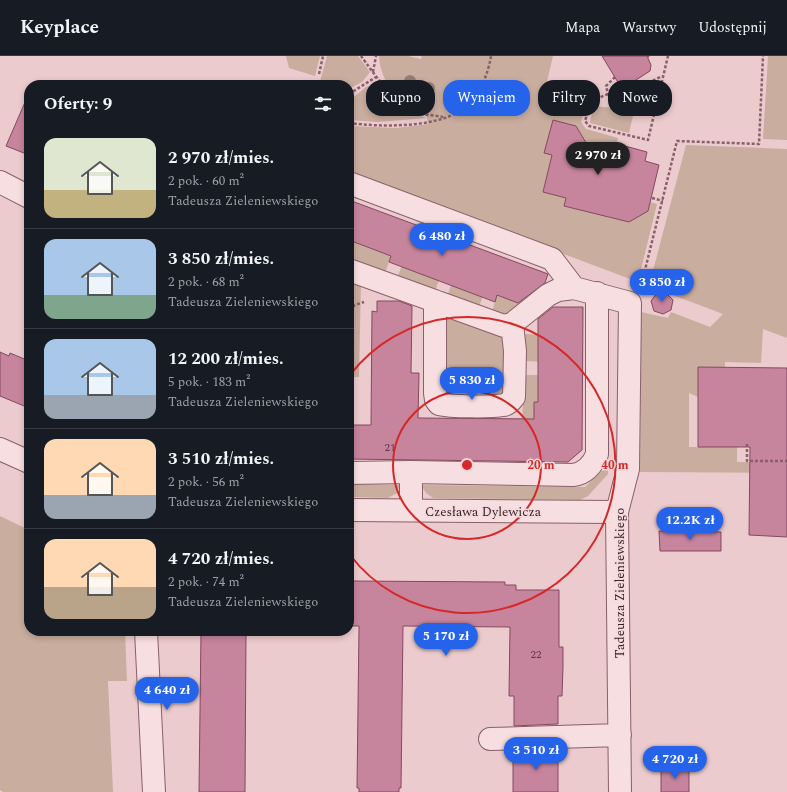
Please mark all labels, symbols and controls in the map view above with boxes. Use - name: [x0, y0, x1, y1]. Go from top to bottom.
- text: Keyplace: [20, 13, 99, 42]
- text: Mapa: [565, 17, 600, 38]
- text: Warstwy: [622, 17, 676, 38]
- text: Udostępnij: [698, 17, 767, 38]
- chip: Kupno: [366, 80, 435, 116]
- chip: Wynajem: [443, 80, 530, 116]
- chip: Filtry: [538, 80, 600, 116]
- chip: Nowe: [608, 80, 672, 116]
- text: Oferty: 9: [44, 91, 112, 117]
- icon: filters: [312, 93, 334, 115]
- pin: 2 970 zł: [557, 142, 639, 176]
- text: 2 970 zł/mies.: [168, 145, 274, 171]
- text: 2 970 zł: [575, 145, 621, 165]
- icon: home: [76, 154, 124, 202]
- text: 2 pok. · 60 m²: [168, 171, 244, 191]
- text: Tadeusza Zieleniewskiego: [168, 191, 318, 211]
- pin: 6 480 zł: [401, 223, 483, 257]
- text: 6 480 zł: [419, 226, 465, 246]
- text: 3 850 zł/mies.: [168, 246, 274, 272]
- icon: home: [76, 255, 124, 303]
- pin: 3 850 zł: [621, 269, 703, 303]
- text: 2 pok. · 68 m²: [168, 272, 244, 292]
- text: 3 850 zł: [639, 272, 685, 292]
- text: Tadeusza Zieleniewskiego: [168, 292, 318, 312]
- text: 12 200 zł/mies.: [168, 346, 284, 372]
- icon: home: [76, 355, 124, 403]
- pin: 5 830 zł: [431, 367, 513, 401]
- text: 5 830 zł: [449, 370, 495, 390]
- text: 5 pok. · 183 m²: [168, 372, 250, 392]
- text: Tadeusza Zieleniewskiego: [168, 392, 318, 412]
- house number: 21: [385, 439, 396, 456]
- text: 3 510 zł/mies.: [168, 446, 274, 472]
- icon: home: [76, 455, 124, 503]
- text: 20 m: [527, 456, 555, 475]
- text: 40 m: [601, 456, 629, 475]
- centre of rings: [460, 458, 474, 472]
- text: 2 pok. · 56 m²: [168, 472, 244, 492]
- text: Tadeusza Zieleniewskiego: [168, 492, 318, 512]
- street label: Czesława Dylewicza: [425, 502, 542, 522]
- pin: 12.2K zł: [649, 507, 731, 541]
- street label: Tadeusza Zieleniewskiego: [610, 508, 630, 658]
- text: 12.2K zł: [665, 510, 715, 530]
- text: 4 720 zł/mies.: [168, 546, 274, 572]
- icon: home: [76, 555, 124, 603]
- text: 2 pok. · 74 m²: [168, 572, 244, 592]
- text: Tadeusza Zieleniewskiego: [168, 592, 318, 612]
- pin: 5 170 zł: [405, 623, 487, 657]
- text: 5 170 zł: [423, 626, 469, 646]
- house number: 22: [531, 646, 542, 663]
- pin: 4 640 zł: [126, 677, 208, 711]
- text: 4 640 zł: [144, 680, 190, 700]
- pin: 3 510 zł: [495, 737, 577, 771]
- text: 3 510 zł: [513, 740, 559, 760]
- pin: 4 720 zł: [634, 746, 716, 780]
- text: 4 720 zł: [652, 749, 698, 769]

